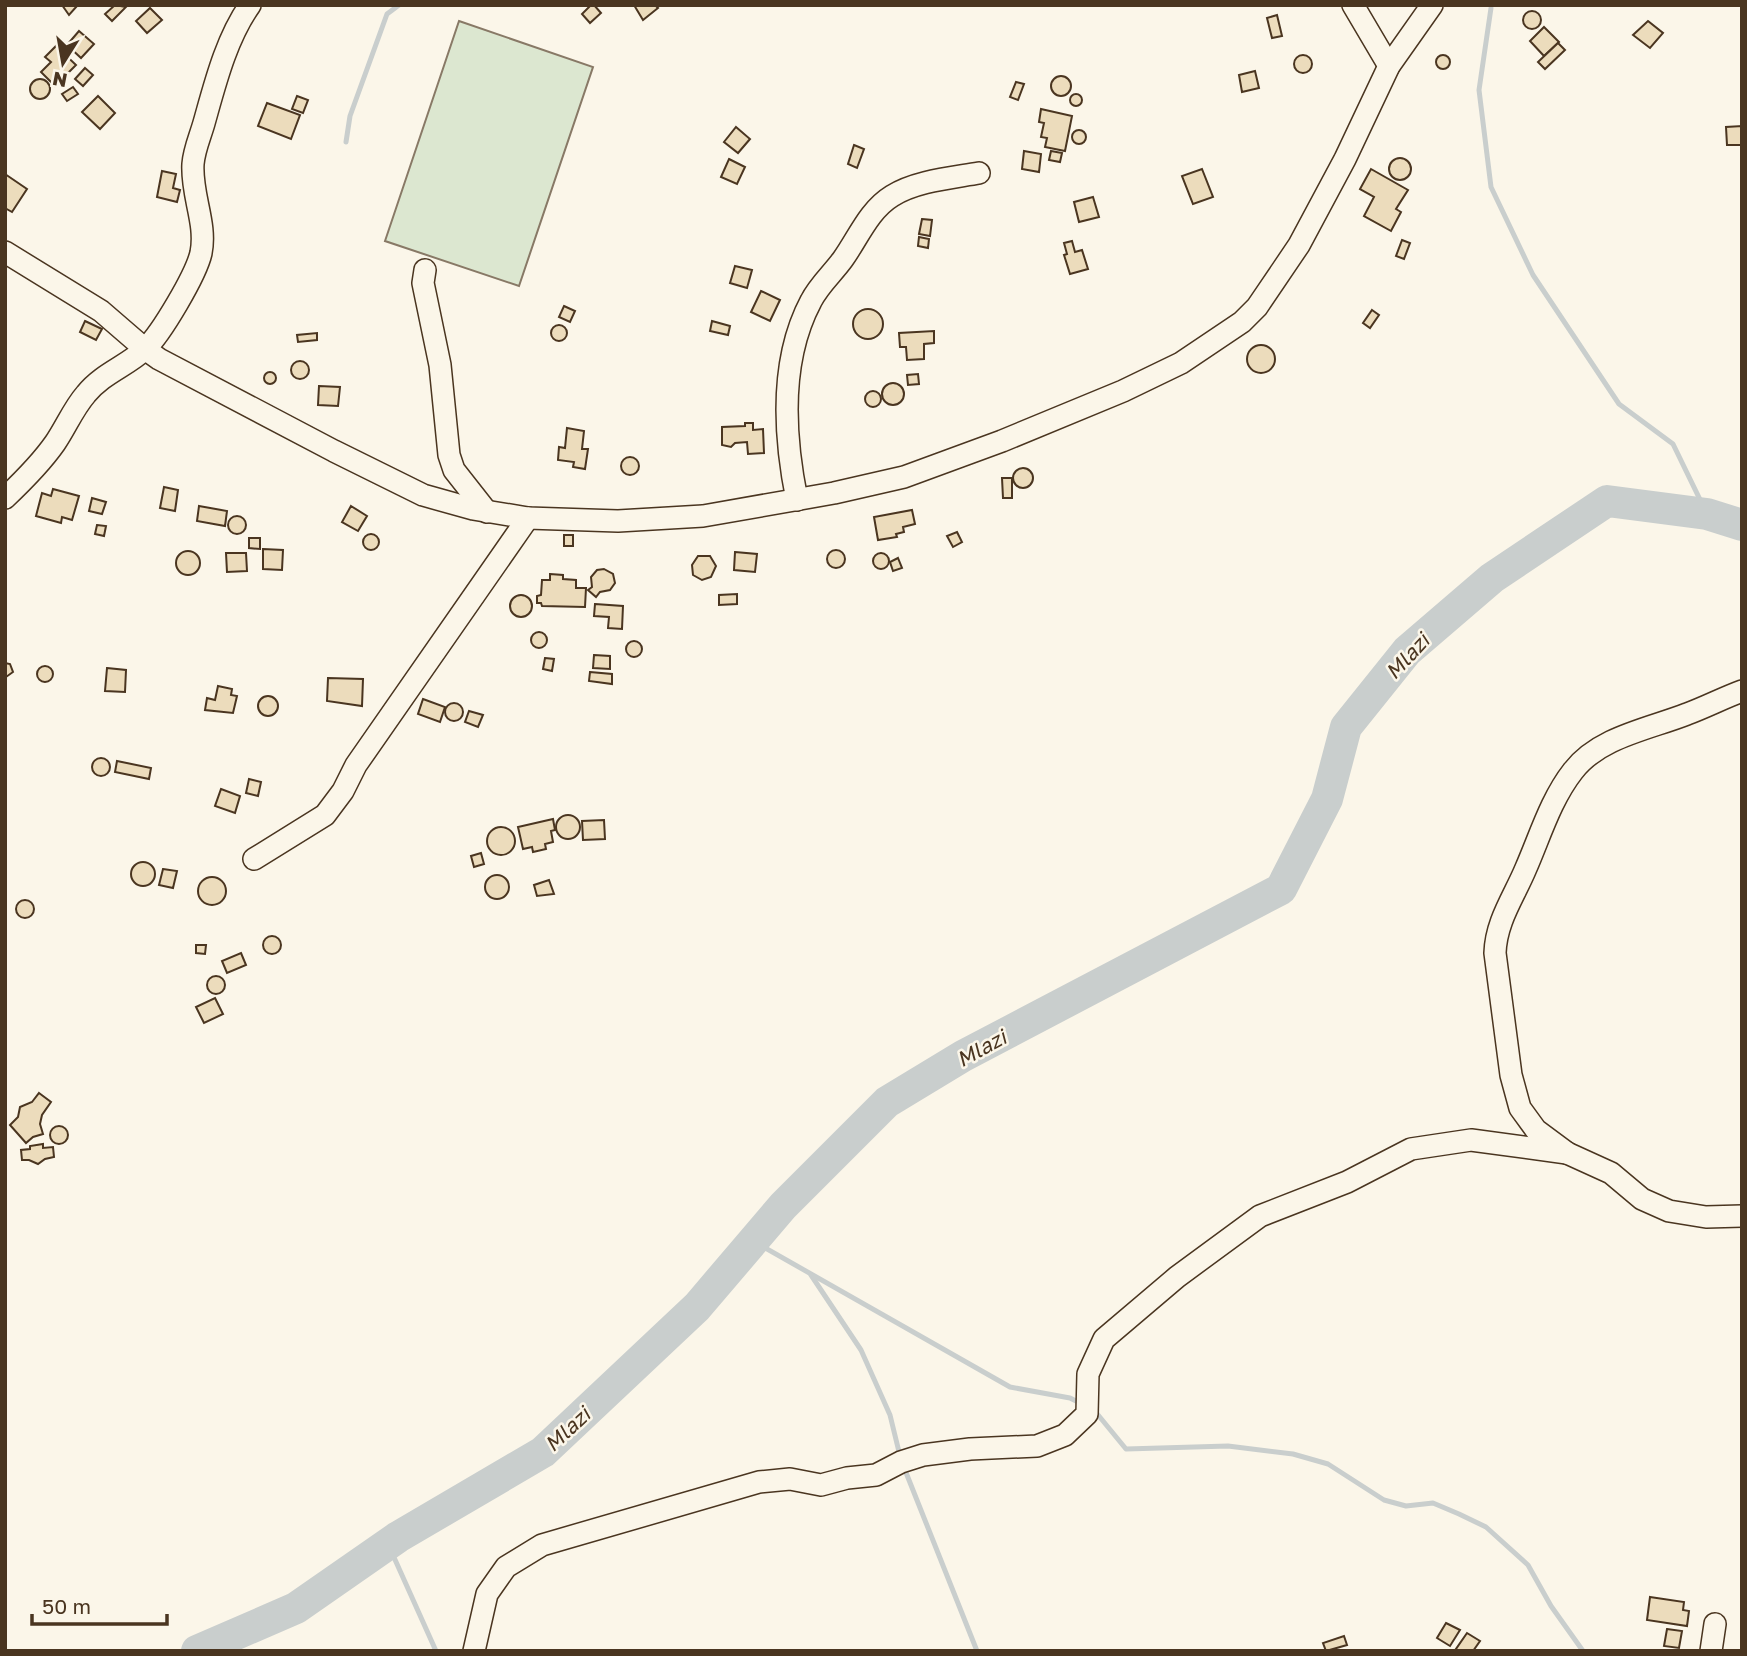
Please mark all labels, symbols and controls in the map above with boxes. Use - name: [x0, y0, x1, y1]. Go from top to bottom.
- north arrow: [28, 28, 98, 98]
- text: N: [50, 68, 69, 93]
- water label: Mlazi: [1379, 626, 1436, 684]
- water label: Mlazi: [952, 1023, 1013, 1072]
- water label: Mlazi: [539, 1400, 597, 1457]
- scale bar: [32, 1582, 166, 1626]
- text: 50 m: [42, 1593, 91, 1619]

